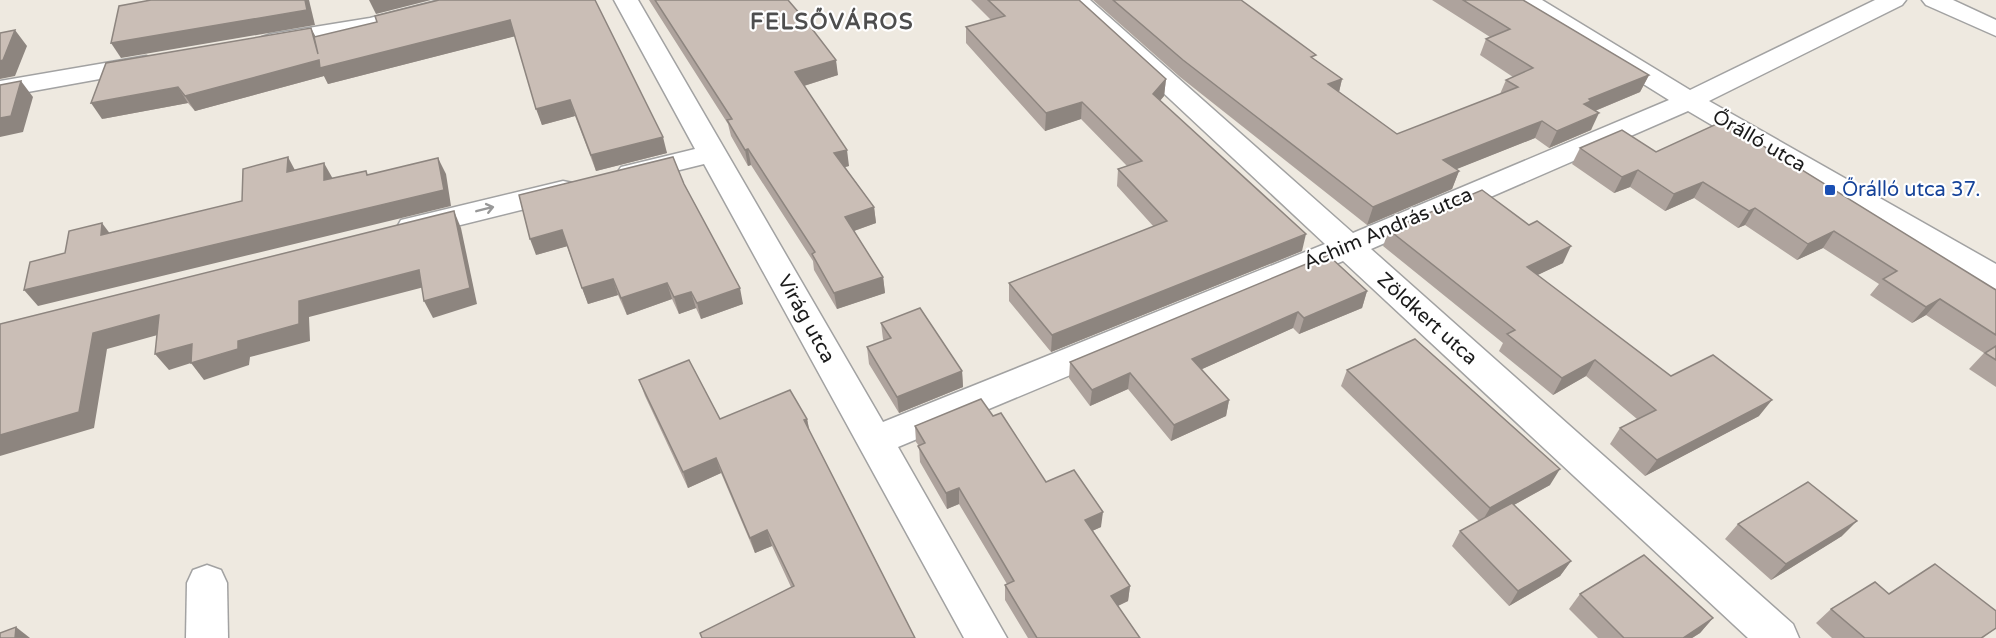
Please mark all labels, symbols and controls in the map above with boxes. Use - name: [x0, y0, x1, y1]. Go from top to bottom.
- district label: FELSŐVÁROS: [750, 7, 914, 35]
- street label: Őrálló utca: [1708, 104, 1810, 177]
- place label: Őrálló utca 37.: [1842, 177, 1980, 202]
- street label: Áchim András utca: [1300, 182, 1476, 275]
- marker: Őrálló utca 37.: [1823, 183, 1837, 197]
- one-way arrow: [475, 203, 494, 215]
- street label: Zöldkert utca: [1372, 268, 1482, 370]
- street label: Virág utca: [772, 271, 840, 367]

